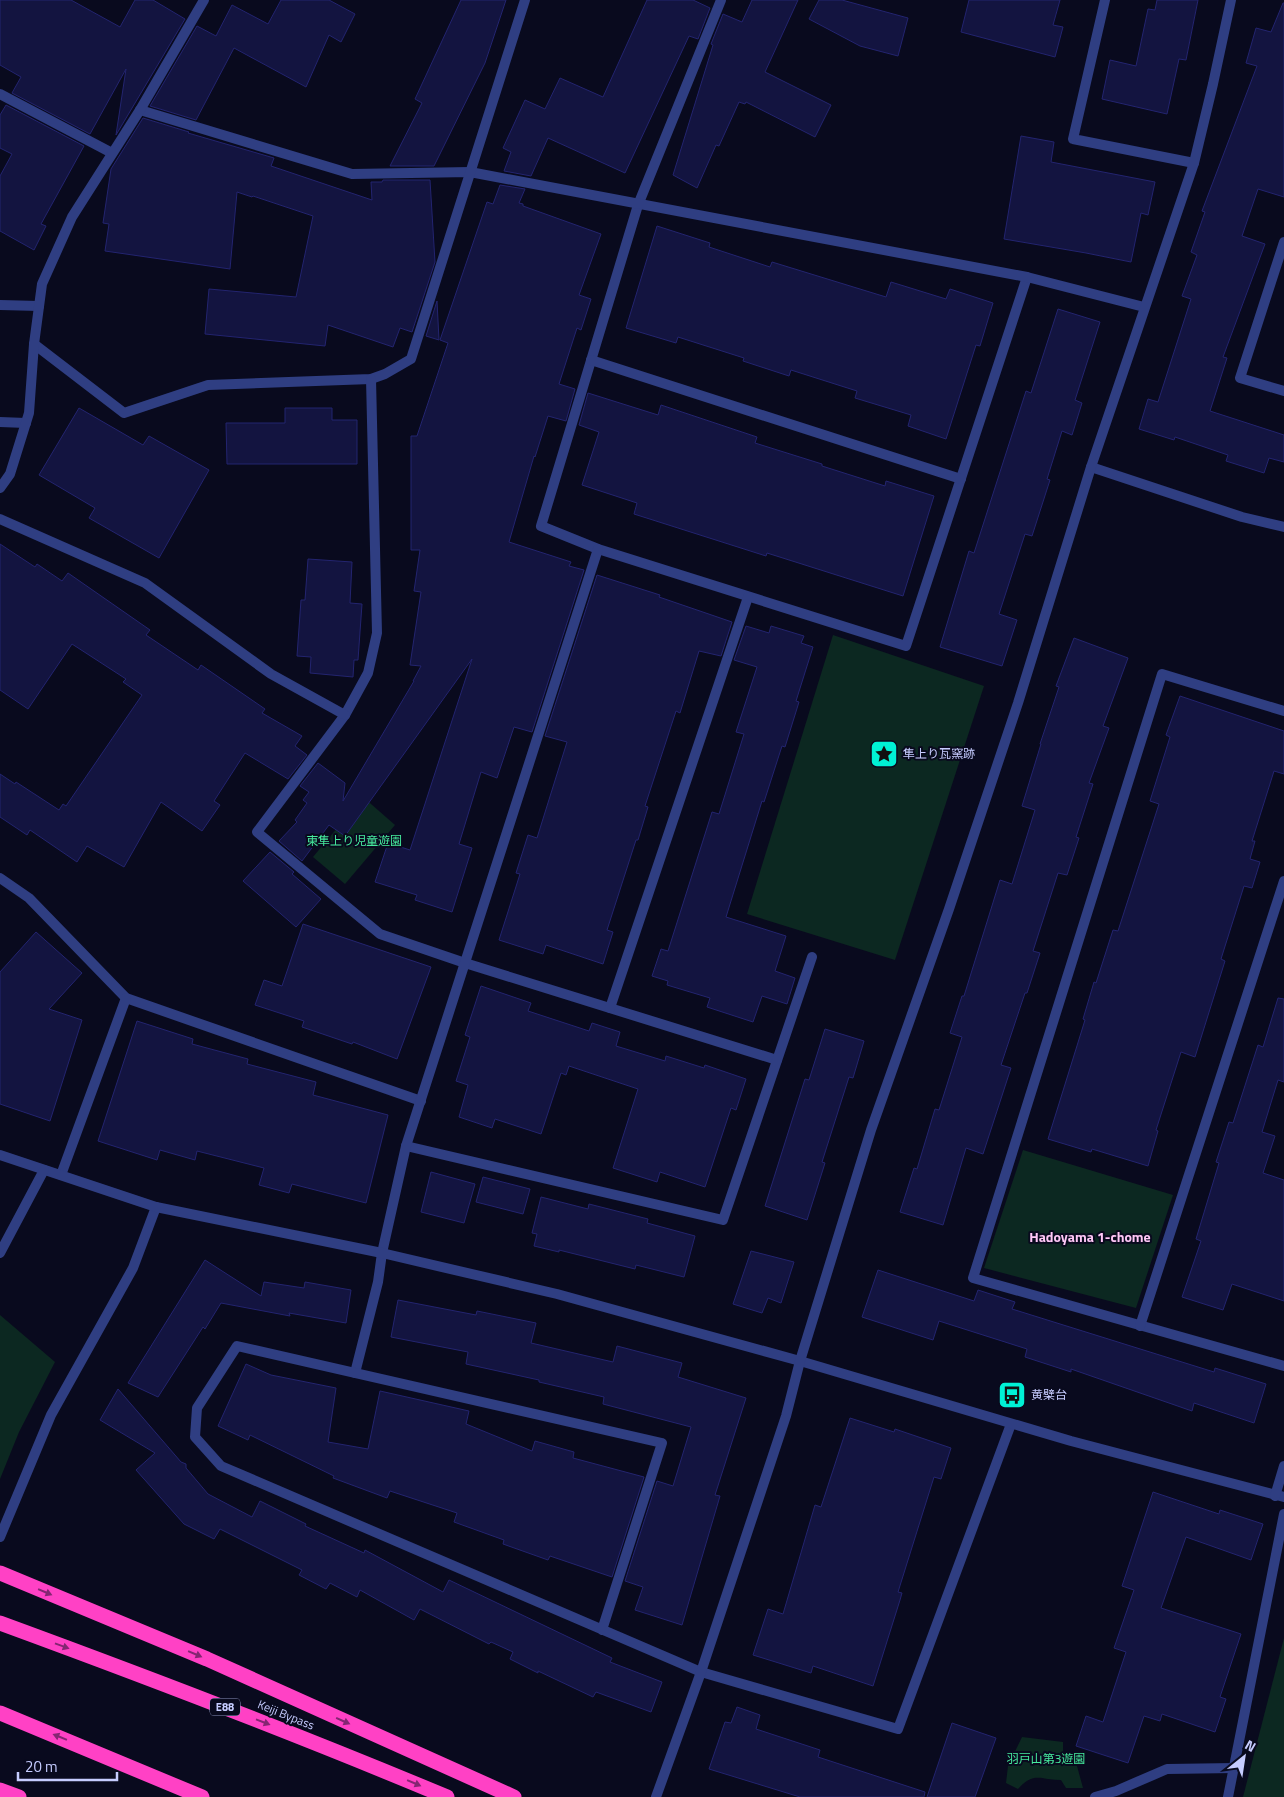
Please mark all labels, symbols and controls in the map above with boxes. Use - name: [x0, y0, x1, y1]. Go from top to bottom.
- place icon: 隼上り瓦窯跡: [869, 739, 899, 769]
- place label: 隼上り瓦窯跡: [903, 744, 975, 763]
- park label: 東隼上り児童遊園: [306, 831, 402, 850]
- district label: Hadoyama 1-chome: [1029, 1226, 1151, 1247]
- bus stop icon: 黄檗台: [997, 1380, 1027, 1410]
- place label: 黄檗台: [1031, 1385, 1067, 1404]
- one-way arrow: [38, 1588, 52, 1596]
- one-way arrow: [55, 1642, 70, 1650]
- one-way arrow: [188, 1651, 202, 1659]
- street label: Keiji Bypass: [255, 1695, 318, 1735]
- road number: E88: [210, 1698, 240, 1715]
- one-way arrow: [336, 1717, 350, 1725]
- one-way arrow: [256, 1719, 270, 1727]
- north arrow: [1219, 1732, 1269, 1782]
- one-way arrow: [53, 1733, 67, 1741]
- text: N: [1241, 1734, 1260, 1757]
- park label: 羽戸山第3遊園: [1007, 1749, 1085, 1768]
- scale bar: [18, 1750, 116, 1782]
- text: 20 m: [25, 1755, 58, 1778]
- one-way arrow: [407, 1780, 421, 1788]

